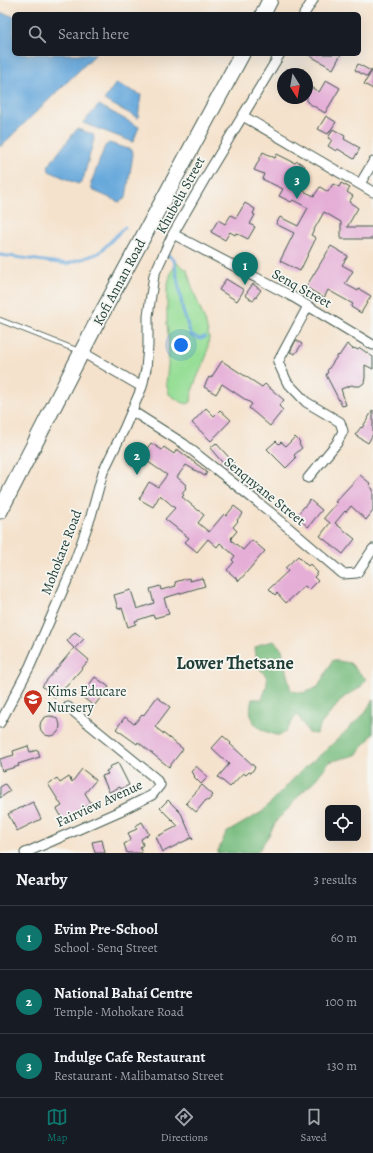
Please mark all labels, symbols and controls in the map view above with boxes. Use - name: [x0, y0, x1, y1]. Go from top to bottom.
- search box: [12, 12, 361, 56]
- icon: search: [26, 23, 48, 45]
- text: Search here: [58, 24, 129, 44]
- north arrow: [277, 68, 313, 104]
- street label: Khubelu Street: [151, 153, 210, 237]
- pin: 3: [284, 166, 310, 199]
- street label: Kofi Annan Road: [89, 235, 151, 329]
- pin: 1: [232, 252, 258, 285]
- street label: Senq Street: [269, 264, 335, 313]
- your location: [171, 335, 191, 355]
- pin: 2: [124, 442, 150, 475]
- street label: Senqnyane Street: [220, 453, 310, 530]
- street label: Mohokare Road: [37, 506, 87, 597]
- district label: Lower Thetsane: [176, 651, 294, 675]
- place label: Kims Educare Nursery: [47, 682, 127, 717]
- school or university icon: Kims Educare Nursery: [22, 688, 44, 716]
- street label: Fairview Avenue: [53, 775, 146, 832]
- map controls: [325, 805, 361, 841]
- button: locate: [325, 805, 361, 841]
- text: Nearby: [16, 868, 67, 891]
- text: 3 results: [313, 871, 357, 888]
- text: Evim Pre-School: [54, 919, 158, 939]
- text: 1: [27, 929, 31, 946]
- text: 60 m: [331, 929, 357, 946]
- text: School · Senq Street: [54, 939, 158, 956]
- text: National Bahaí Centre: [54, 983, 193, 1003]
- text: 2: [26, 993, 32, 1010]
- text: 100 m: [325, 993, 357, 1010]
- text: Temple · Mohokare Road: [54, 1003, 184, 1020]
- text: Indulge Cafe Restaurant: [54, 1047, 205, 1067]
- text: 3: [26, 1057, 32, 1074]
- text: 130 m: [327, 1057, 357, 1074]
- text: Restaurant · Malibamatso Street: [54, 1067, 224, 1084]
- tab: Map: [46, 1106, 68, 1145]
- tab: Directions: [161, 1106, 208, 1145]
- tab: Saved: [301, 1106, 327, 1145]

